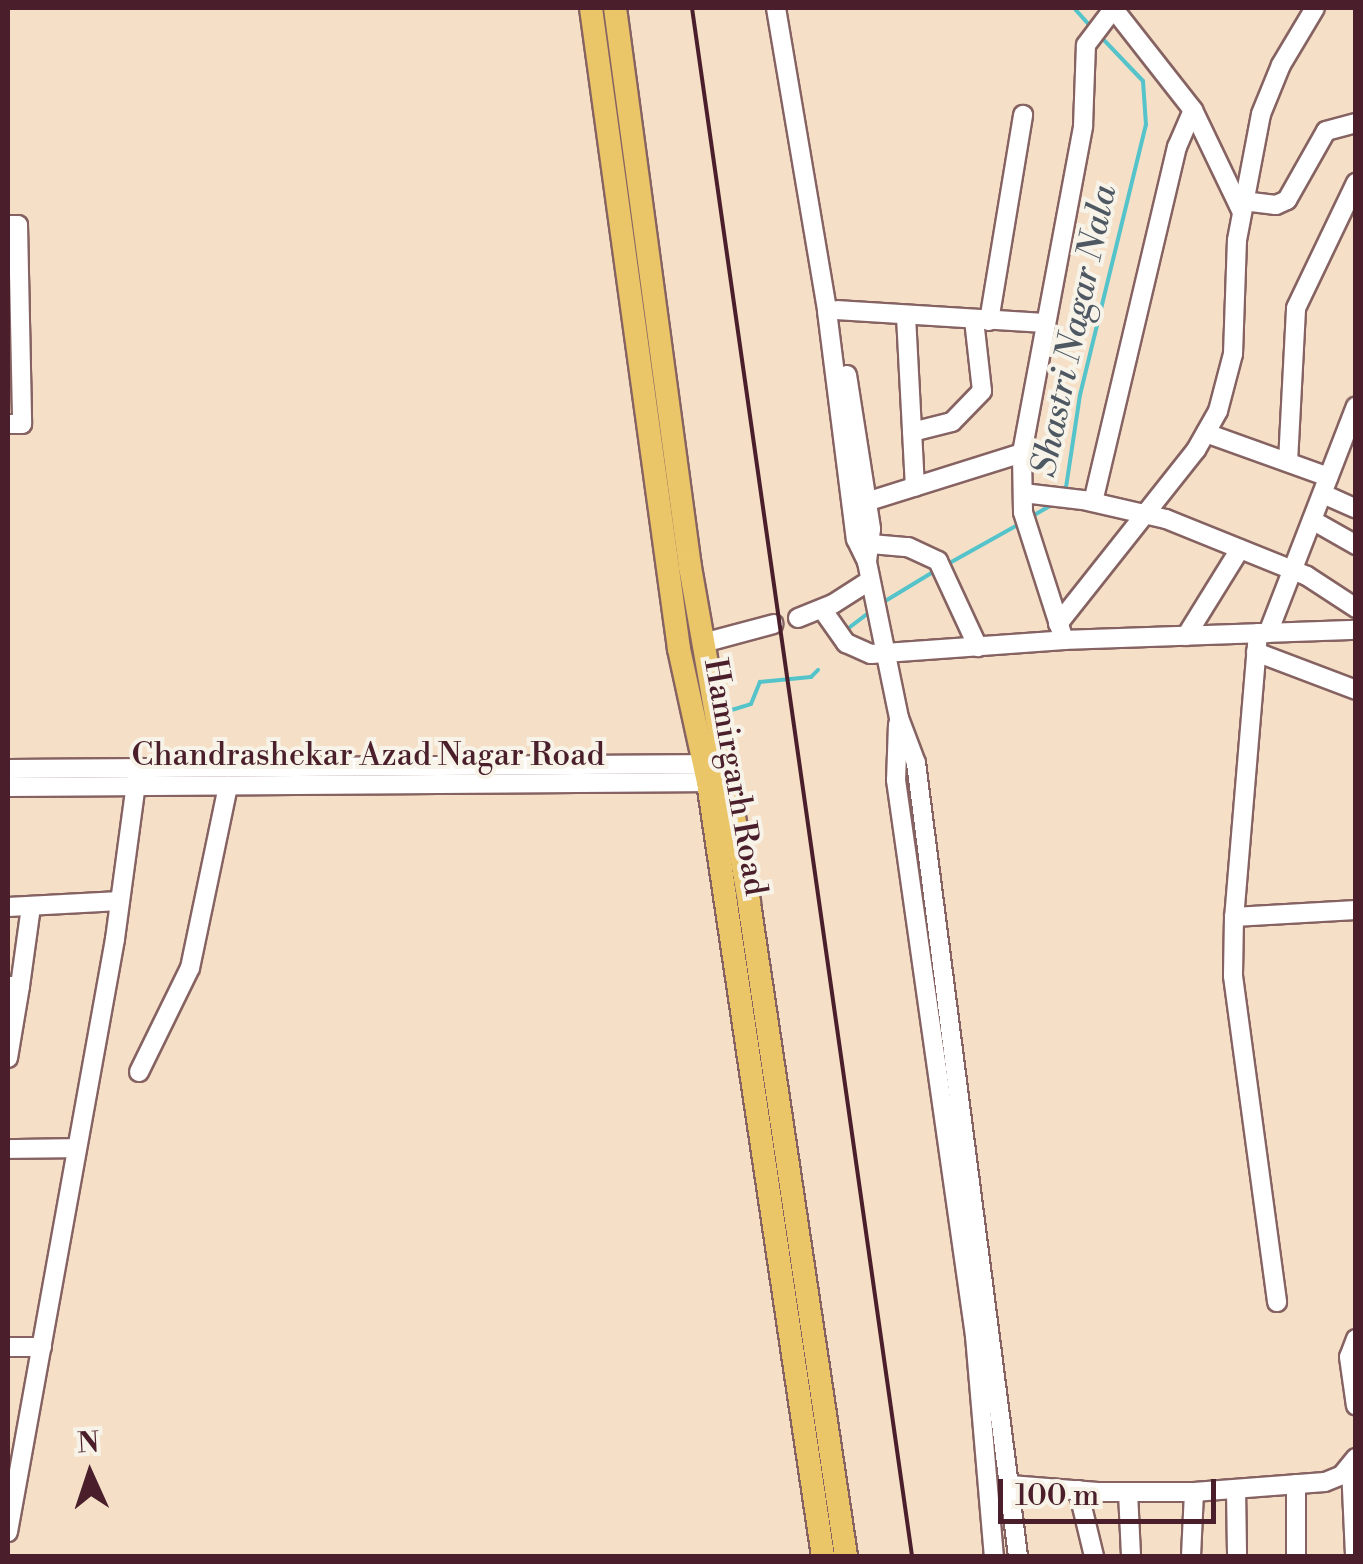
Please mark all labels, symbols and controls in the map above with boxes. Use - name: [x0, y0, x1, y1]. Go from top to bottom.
- water label: Shastri Nagar Nala: [1024, 181, 1126, 481]
- street label: Hamirgarh Road: [695, 656, 775, 898]
- street label: Chandrashekar Azad Nagar Road: [131, 736, 605, 774]
- north arrow: [40, 1424, 140, 1524]
- text: N: [76, 1425, 100, 1462]
- scale bar: [1003, 1459, 1220, 1521]
- text: 100 m: [1015, 1477, 1099, 1515]

